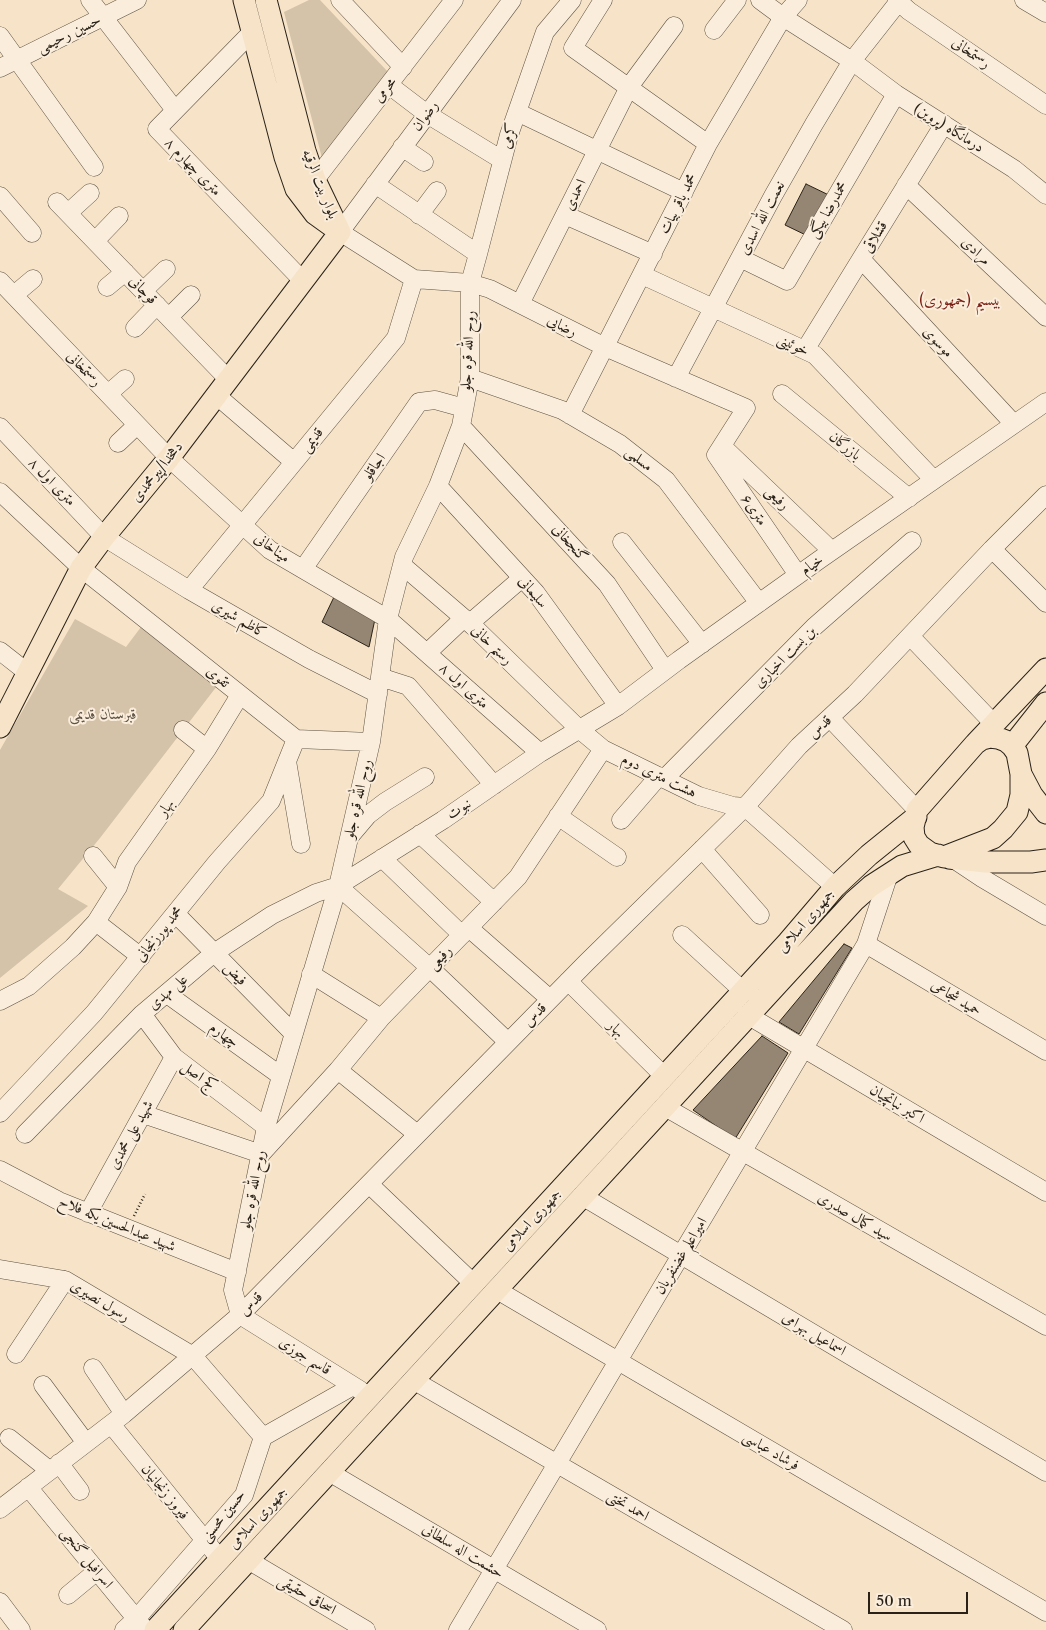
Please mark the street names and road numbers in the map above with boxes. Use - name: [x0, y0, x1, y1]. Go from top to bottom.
- street label: حسین رحیمی: [34, 11, 104, 57]
- street label: رستمخانی: [948, 33, 994, 73]
- street label: محرمی: [370, 74, 400, 106]
- street label: رضوان: [408, 97, 442, 135]
- street label: درمانگاه (پروین): [911, 99, 987, 157]
- street label: کرمی: [497, 121, 521, 151]
- street label: ۸ متری چهارم: [161, 134, 225, 200]
- street label: بلوار بیت الرقیه: [298, 146, 342, 222]
- street label: محمد باقر بیات: [655, 171, 701, 237]
- street label: احمدی: [560, 176, 590, 214]
- street label: نعمت الله اسدی: [735, 178, 789, 258]
- street label: محمدرضا بیگی: [805, 178, 851, 242]
- street label: قشلاقی: [859, 218, 891, 256]
- street label: مرادی: [958, 233, 994, 269]
- street label: قوچانی: [125, 272, 161, 308]
- street label: روح الله قره جلو: [457, 310, 479, 392]
- street label: رضایی: [544, 311, 580, 341]
- street label: موسوی: [919, 323, 957, 361]
- street label: خوئینی: [774, 330, 812, 360]
- street label: رستمخانی: [63, 347, 105, 391]
- street label: قدیمی: [297, 424, 327, 456]
- street label: بازرگان: [825, 428, 865, 464]
- street label: دهخدا/پیرمحمدی: [127, 438, 187, 506]
- street label: مسلمی: [622, 443, 656, 475]
- street label: اجاقلو: [358, 450, 390, 484]
- street label: ۸ متری اول: [24, 454, 80, 510]
- street label: رفیعی: [761, 482, 793, 514]
- street label: ۶متری: [737, 491, 771, 529]
- street label: گنجخانی: [548, 520, 592, 566]
- street label: میناخانی: [250, 529, 294, 567]
- street label: خیام: [797, 551, 827, 579]
- street label: سلیمانی: [514, 572, 552, 612]
- street label: کاظم شیری: [208, 596, 270, 642]
- street label: رستم خانی: [468, 621, 516, 669]
- street label: بن بست اخباری: [750, 622, 820, 692]
- street label: ۸ متری اول: [435, 659, 493, 713]
- street label: تقوی: [203, 662, 233, 692]
- street label: قدس: [804, 711, 836, 743]
- street label: هشت متری دوم: [618, 750, 700, 802]
- street label: روح الله قره جلو: [340, 758, 376, 840]
- street label: نبوت: [443, 794, 475, 824]
- street label: بهار: [154, 796, 178, 820]
- street label: جمهوری اسلامی: [773, 885, 839, 957]
- street label: محمد پورزنجانی: [131, 903, 187, 965]
- street label: رفیعی: [424, 942, 456, 974]
- street label: فیض: [220, 959, 250, 989]
- street label: علی مهدی: [145, 970, 191, 1014]
- street label: حمید شجاعی: [928, 976, 984, 1020]
- street label: قدس: [519, 999, 551, 1031]
- street label: بهار: [603, 1016, 629, 1042]
- street label: چهارم: [206, 1018, 242, 1052]
- street label: کج اصل: [178, 1057, 220, 1095]
- street label: اکبر نباتچیان: [866, 1081, 928, 1127]
- street label: شهید علی محمدی: [105, 1097, 157, 1173]
- street label: روح الله قره جلو: [236, 1149, 270, 1231]
- street label: جمهوری اسلامی: [499, 1185, 565, 1255]
- street label: سید کمال صدری: [814, 1188, 896, 1246]
- street label: شهید عبدالحسین یکه فلاح: [56, 1192, 178, 1256]
- street label: امیراعلم غضنفریان: [651, 1214, 711, 1298]
- street label: رسول نصیری: [67, 1276, 133, 1326]
- street label: قدس: [235, 1288, 267, 1320]
- street label: اسماعیل بهرامی: [779, 1308, 849, 1360]
- street label: قاسم جوزی: [276, 1333, 334, 1379]
- street label: فرشاد عباسی: [739, 1428, 803, 1474]
- street label: فیروز زنجانیان: [137, 1461, 193, 1523]
- street label: جمهوری اسلامی: [225, 1483, 291, 1553]
- street label: حسین محسنی: [196, 1486, 250, 1546]
- street label: احمد تختی: [604, 1487, 652, 1525]
- street label: حشمت اله سلطانی: [419, 1520, 507, 1582]
- street label: اسرافیل گنجی: [57, 1524, 117, 1592]
- street label: اسحاق حقیقی: [275, 1571, 339, 1619]

